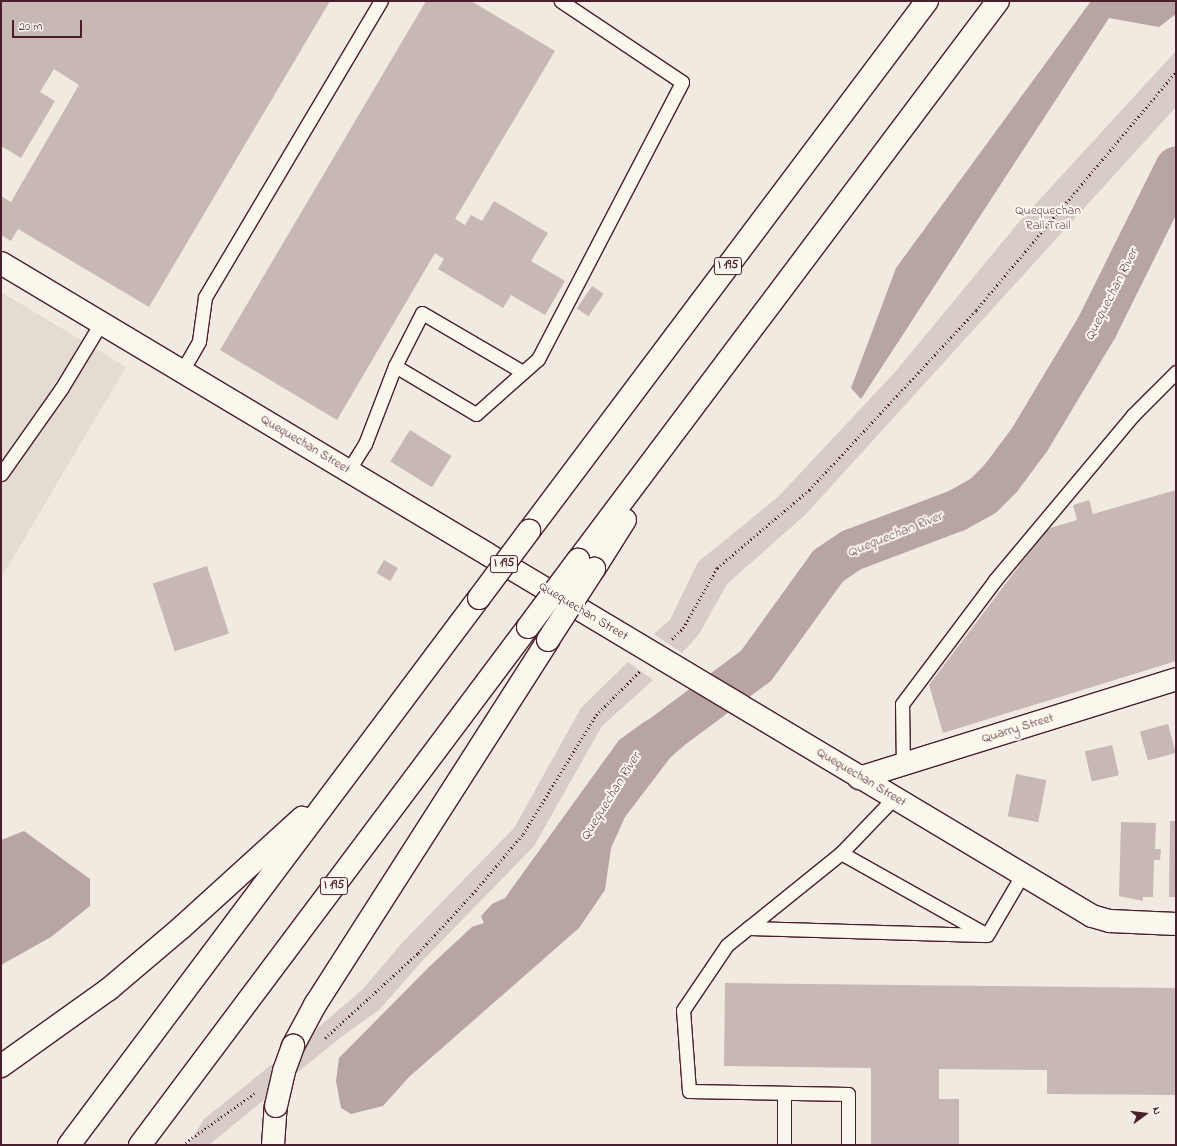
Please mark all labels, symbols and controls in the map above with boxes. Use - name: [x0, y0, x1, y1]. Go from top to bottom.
- scale bar: [14, 12, 84, 38]
- text: 20 m: [19, 18, 42, 36]
- park label: Quequechan Rail Trail: [1015, 204, 1081, 235]
- water label: Quequechan River: [1082, 246, 1142, 344]
- road number: I 195: [713, 256, 743, 276]
- street label: Quequechan Street: [257, 412, 353, 478]
- water label: Quequechan River: [845, 508, 945, 562]
- road number: I 195: [489, 554, 519, 574]
- street label: Quequechan Street: [535, 579, 631, 645]
- street label: Quarry Street: [980, 711, 1056, 747]
- street label: Quequechan Street: [813, 745, 909, 811]
- water label: Quequechan River: [577, 750, 645, 844]
- road number: I 195: [319, 876, 349, 896]
- north arrow: [1125, 1094, 1165, 1134]
- text: N: [1148, 1105, 1165, 1117]

